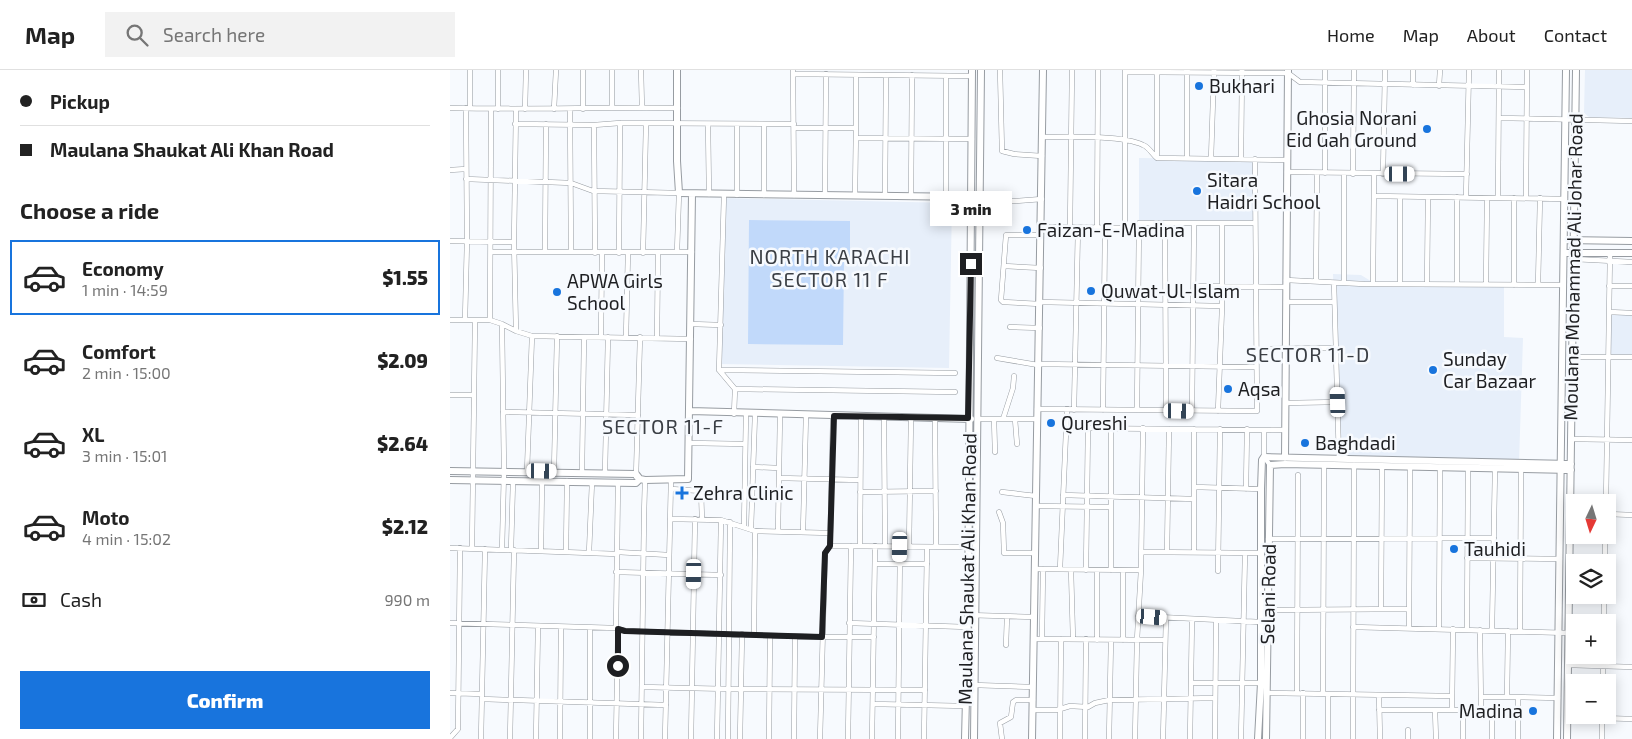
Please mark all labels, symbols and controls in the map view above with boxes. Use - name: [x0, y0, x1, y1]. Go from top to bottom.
- search box: [105, 12, 455, 57]
- text: Map: [25, 20, 75, 49]
- icon: search: [123, 21, 151, 49]
- text: Search here: [163, 23, 265, 46]
- text: Home: [1327, 24, 1375, 46]
- text: Map: [1403, 24, 1439, 46]
- text: About: [1467, 24, 1516, 46]
- text: Contact: [1544, 24, 1607, 46]
- place label: Bukhari: [1209, 74, 1275, 97]
- marker: Bukhari: [1193, 80, 1205, 92]
- text: Pickup: [50, 90, 110, 113]
- place label: Ghosia Norani Eid Gah Ground: [1286, 106, 1417, 151]
- street label: Moulana Mohammad Ali Johar Road: [1558, 113, 1587, 421]
- marker: Ghosia Norani Eid Gah Ground: [1421, 123, 1433, 135]
- text: Maulana Shaukat Ali Khan Road: [50, 138, 334, 161]
- car: [1385, 167, 1415, 182]
- place label: Sitara Haidri School: [1207, 168, 1321, 213]
- marker: Sitara Haidri School: [1191, 185, 1203, 197]
- callout: 3 min: [930, 191, 1012, 226]
- text: Choose a ride: [20, 197, 159, 223]
- text: 3 min: [950, 199, 992, 218]
- place label: Faizan-E-Madina: [1037, 218, 1185, 241]
- marker: Faizan-E-Madina: [1021, 224, 1033, 236]
- district label: NORTH KARACHI SECTOR 11 F: [749, 244, 911, 291]
- route end: [960, 253, 982, 275]
- icon: car: [22, 255, 67, 300]
- text: Economy: [82, 257, 164, 280]
- text: $1.55: [382, 266, 428, 289]
- place label: APWA Girls School: [567, 269, 663, 314]
- place label: Quwat-Ul-Islam: [1101, 279, 1240, 302]
- text: 1 min · 14:59: [82, 280, 168, 299]
- marker: Quwat-Ul-Islam: [1085, 285, 1097, 297]
- marker: APWA Girls School: [551, 286, 563, 298]
- icon: car: [22, 338, 67, 383]
- text: Comfort: [82, 340, 156, 363]
- district label: SECTOR 11-D: [1246, 342, 1370, 366]
- place label: Sunday Car Bazaar: [1443, 347, 1536, 392]
- text: $2.09: [377, 349, 428, 372]
- text: 2 min · 15:00: [82, 363, 171, 382]
- marker: Sunday Car Bazaar: [1427, 364, 1439, 376]
- place label: Aqsa: [1238, 377, 1281, 400]
- marker: Aqsa: [1222, 383, 1234, 395]
- car: [1329, 387, 1346, 417]
- car: [1163, 403, 1194, 419]
- place label: Qureshi: [1061, 411, 1128, 434]
- district label: SECTOR 11-F: [602, 414, 724, 438]
- marker: Qureshi: [1045, 417, 1057, 429]
- icon: car: [22, 421, 67, 466]
- text: XL: [82, 423, 104, 446]
- place label: Baghdadi: [1315, 431, 1396, 454]
- text: $2.64: [377, 432, 428, 455]
- street label: Maulana Shaukat Ali Khan Road: [953, 433, 980, 705]
- marker: Baghdadi: [1299, 437, 1311, 449]
- text: 3 min · 15:01: [82, 446, 167, 465]
- car: [526, 463, 557, 479]
- place label: Zehra Clinic: [693, 481, 794, 504]
- marker: Zehra Clinic: [675, 486, 689, 500]
- north arrow: [1566, 494, 1616, 544]
- map controls: [1566, 494, 1616, 724]
- icon: car: [22, 504, 67, 549]
- text: Moto: [82, 506, 130, 529]
- text: $2.12: [382, 515, 428, 538]
- text: 4 min · 15:02: [82, 529, 171, 548]
- car: [892, 532, 907, 562]
- place label: Tauhidi: [1464, 537, 1526, 560]
- street label: Selani Road: [1255, 543, 1280, 645]
- marker: Tauhidi: [1448, 543, 1460, 555]
- button: layers: [1566, 554, 1616, 604]
- car: [686, 559, 701, 589]
- icon: cash: [20, 586, 48, 614]
- text: Cash: [60, 588, 102, 611]
- text: 990 m: [384, 590, 430, 609]
- car: [1136, 608, 1167, 626]
- button: +: [1566, 614, 1616, 664]
- route start: [607, 655, 629, 677]
- button: Confirm: [20, 671, 430, 729]
- button: −: [1566, 674, 1616, 724]
- place label: Madina: [1459, 699, 1523, 722]
- marker: Madina: [1527, 705, 1539, 717]

